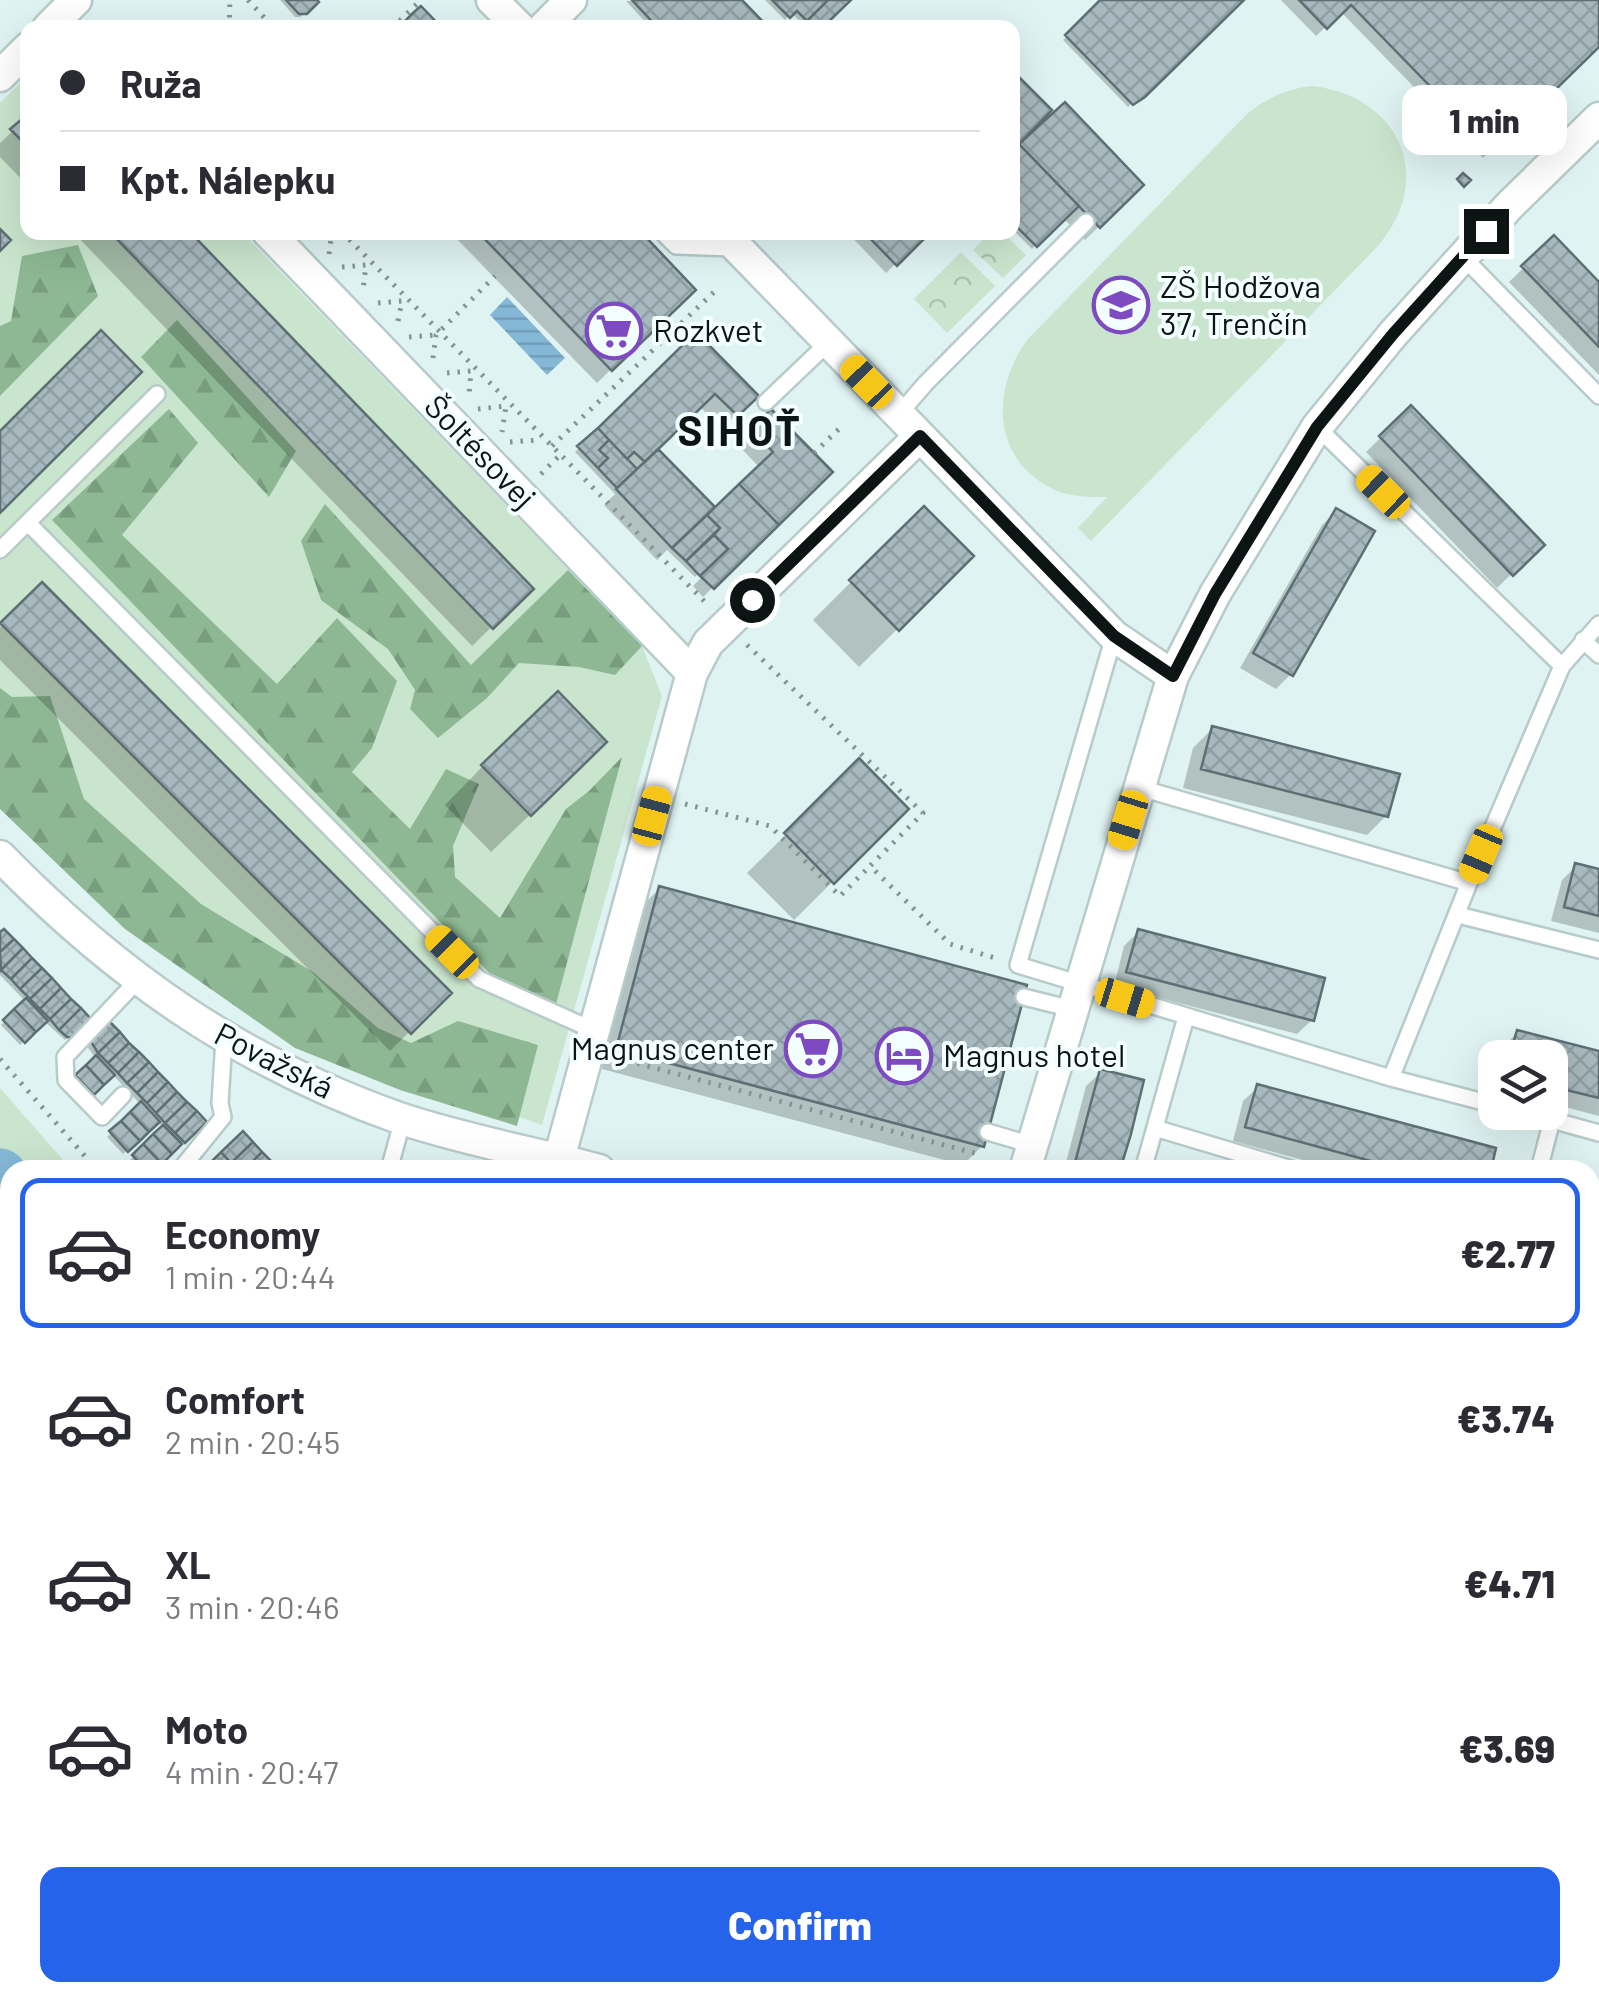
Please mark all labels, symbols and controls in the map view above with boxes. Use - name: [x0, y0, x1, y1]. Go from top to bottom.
- text: Ruža: [120, 60, 202, 106]
- callout: 1 min: [1404, 86, 1568, 156]
- text: 1 min: [1449, 101, 1520, 139]
- text: Kpt. Nálepku: [120, 156, 336, 202]
- route end: [1464, 209, 1509, 254]
- place label: ZŠ Hodžova 37, Trenčín: [1160, 266, 1321, 341]
- school or university icon: ZŠ Hodžova 37, Trenčín: [1091, 275, 1151, 335]
- supermarket icon: Rozkvet: [584, 301, 644, 361]
- place label: Rozkvet: [653, 310, 763, 348]
- car: [835, 350, 899, 414]
- street label: Šoltésovej: [418, 386, 545, 515]
- district label: SIHOŤ: [677, 404, 803, 454]
- car: [1351, 460, 1415, 524]
- route start: [730, 578, 775, 623]
- car: [630, 783, 674, 849]
- car: [1105, 787, 1151, 853]
- car: [1455, 821, 1507, 887]
- car: [420, 920, 484, 984]
- car: [1092, 975, 1158, 1021]
- street label: Považská: [209, 1013, 341, 1105]
- supermarket icon: Magnus center: [783, 1019, 843, 1079]
- hotel icon: Magnus hotel: [874, 1026, 934, 1086]
- place label: Magnus center: [571, 1028, 774, 1066]
- place label: Magnus hotel: [943, 1035, 1125, 1073]
- map controls: [1478, 1040, 1568, 1130]
- button: layers: [1478, 1040, 1568, 1130]
- icon: car: [45, 1208, 135, 1298]
- text: Economy: [165, 1211, 320, 1257]
- text: €2.77: [1461, 1230, 1555, 1276]
- text: 1 min · 20:44: [165, 1257, 335, 1295]
- icon: car: [45, 1373, 135, 1463]
- text: Comfort: [165, 1376, 305, 1422]
- text: €3.74: [1457, 1395, 1555, 1441]
- text: 2 min · 20:45: [165, 1422, 340, 1460]
- icon: car: [45, 1538, 135, 1628]
- text: XL: [165, 1541, 211, 1587]
- text: €4.71: [1464, 1560, 1555, 1606]
- text: 3 min · 20:46: [165, 1587, 339, 1625]
- icon: car: [45, 1703, 135, 1793]
- text: Moto: [165, 1706, 248, 1752]
- text: €3.69: [1459, 1725, 1555, 1771]
- text: 4 min · 20:47: [165, 1752, 338, 1790]
- button: Confirm: [40, 1867, 1560, 1982]

